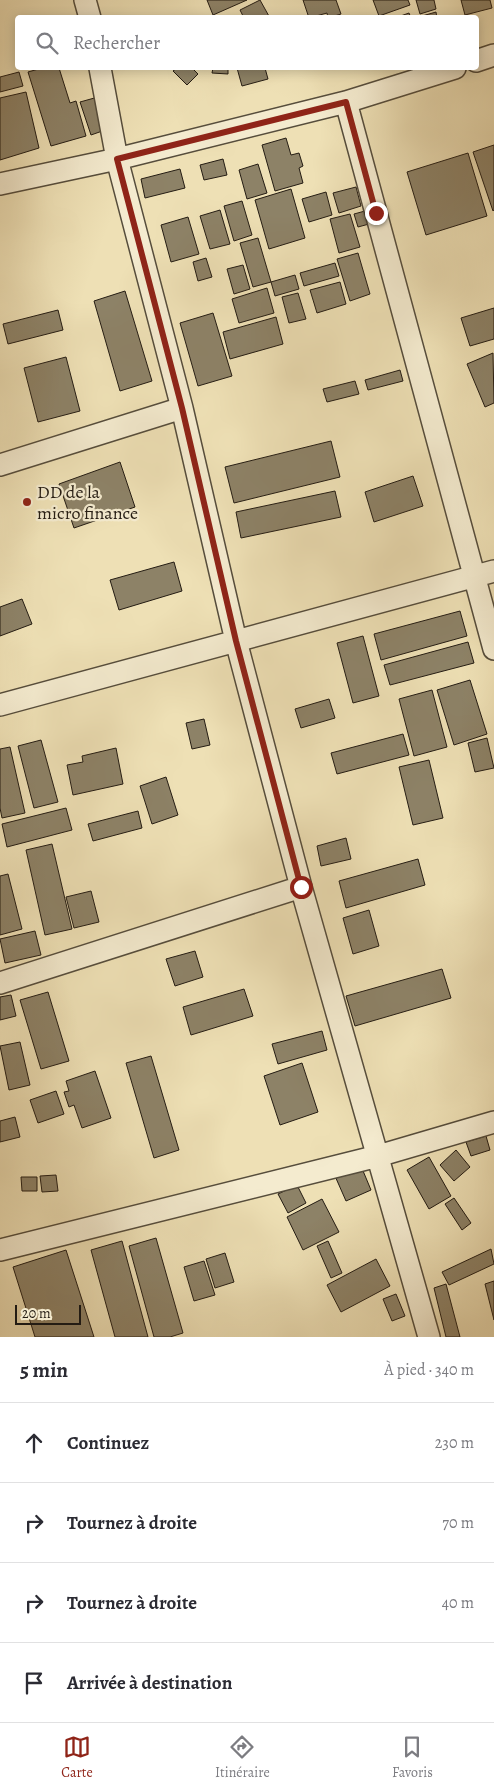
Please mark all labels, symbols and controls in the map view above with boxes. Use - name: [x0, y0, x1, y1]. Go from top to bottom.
- search box: [15, 15, 479, 70]
- icon: search: [33, 29, 61, 57]
- text: Rechercher: [73, 30, 160, 56]
- route end: [365, 202, 388, 225]
- place label: DD de la micro finance: [37, 480, 138, 525]
- marker: DD de la micro finance: [21, 496, 33, 508]
- route start: [290, 876, 313, 899]
- scale bar: [15, 1302, 81, 1325]
- text: 20 m: [22, 1304, 51, 1323]
- text: 5 min: [20, 1356, 68, 1384]
- text: À pied · 340 m: [384, 1359, 474, 1381]
- icon: ahead: [20, 1429, 48, 1457]
- text: Continuez: [67, 1430, 149, 1456]
- text: 230 m: [435, 1432, 474, 1454]
- icon: right: [20, 1509, 48, 1537]
- text: Tournez à droite: [67, 1510, 197, 1536]
- text: 70 m: [442, 1512, 474, 1534]
- icon: right: [20, 1589, 48, 1617]
- text: Tournez à droite: [67, 1590, 197, 1616]
- text: 40 m: [442, 1592, 474, 1614]
- icon: arrive: [20, 1669, 48, 1697]
- text: Arrivée à destination: [67, 1670, 232, 1696]
- tab: Carte: [61, 1733, 93, 1782]
- tab: Itinéraire: [215, 1733, 270, 1782]
- tab: Favoris: [392, 1733, 433, 1782]

